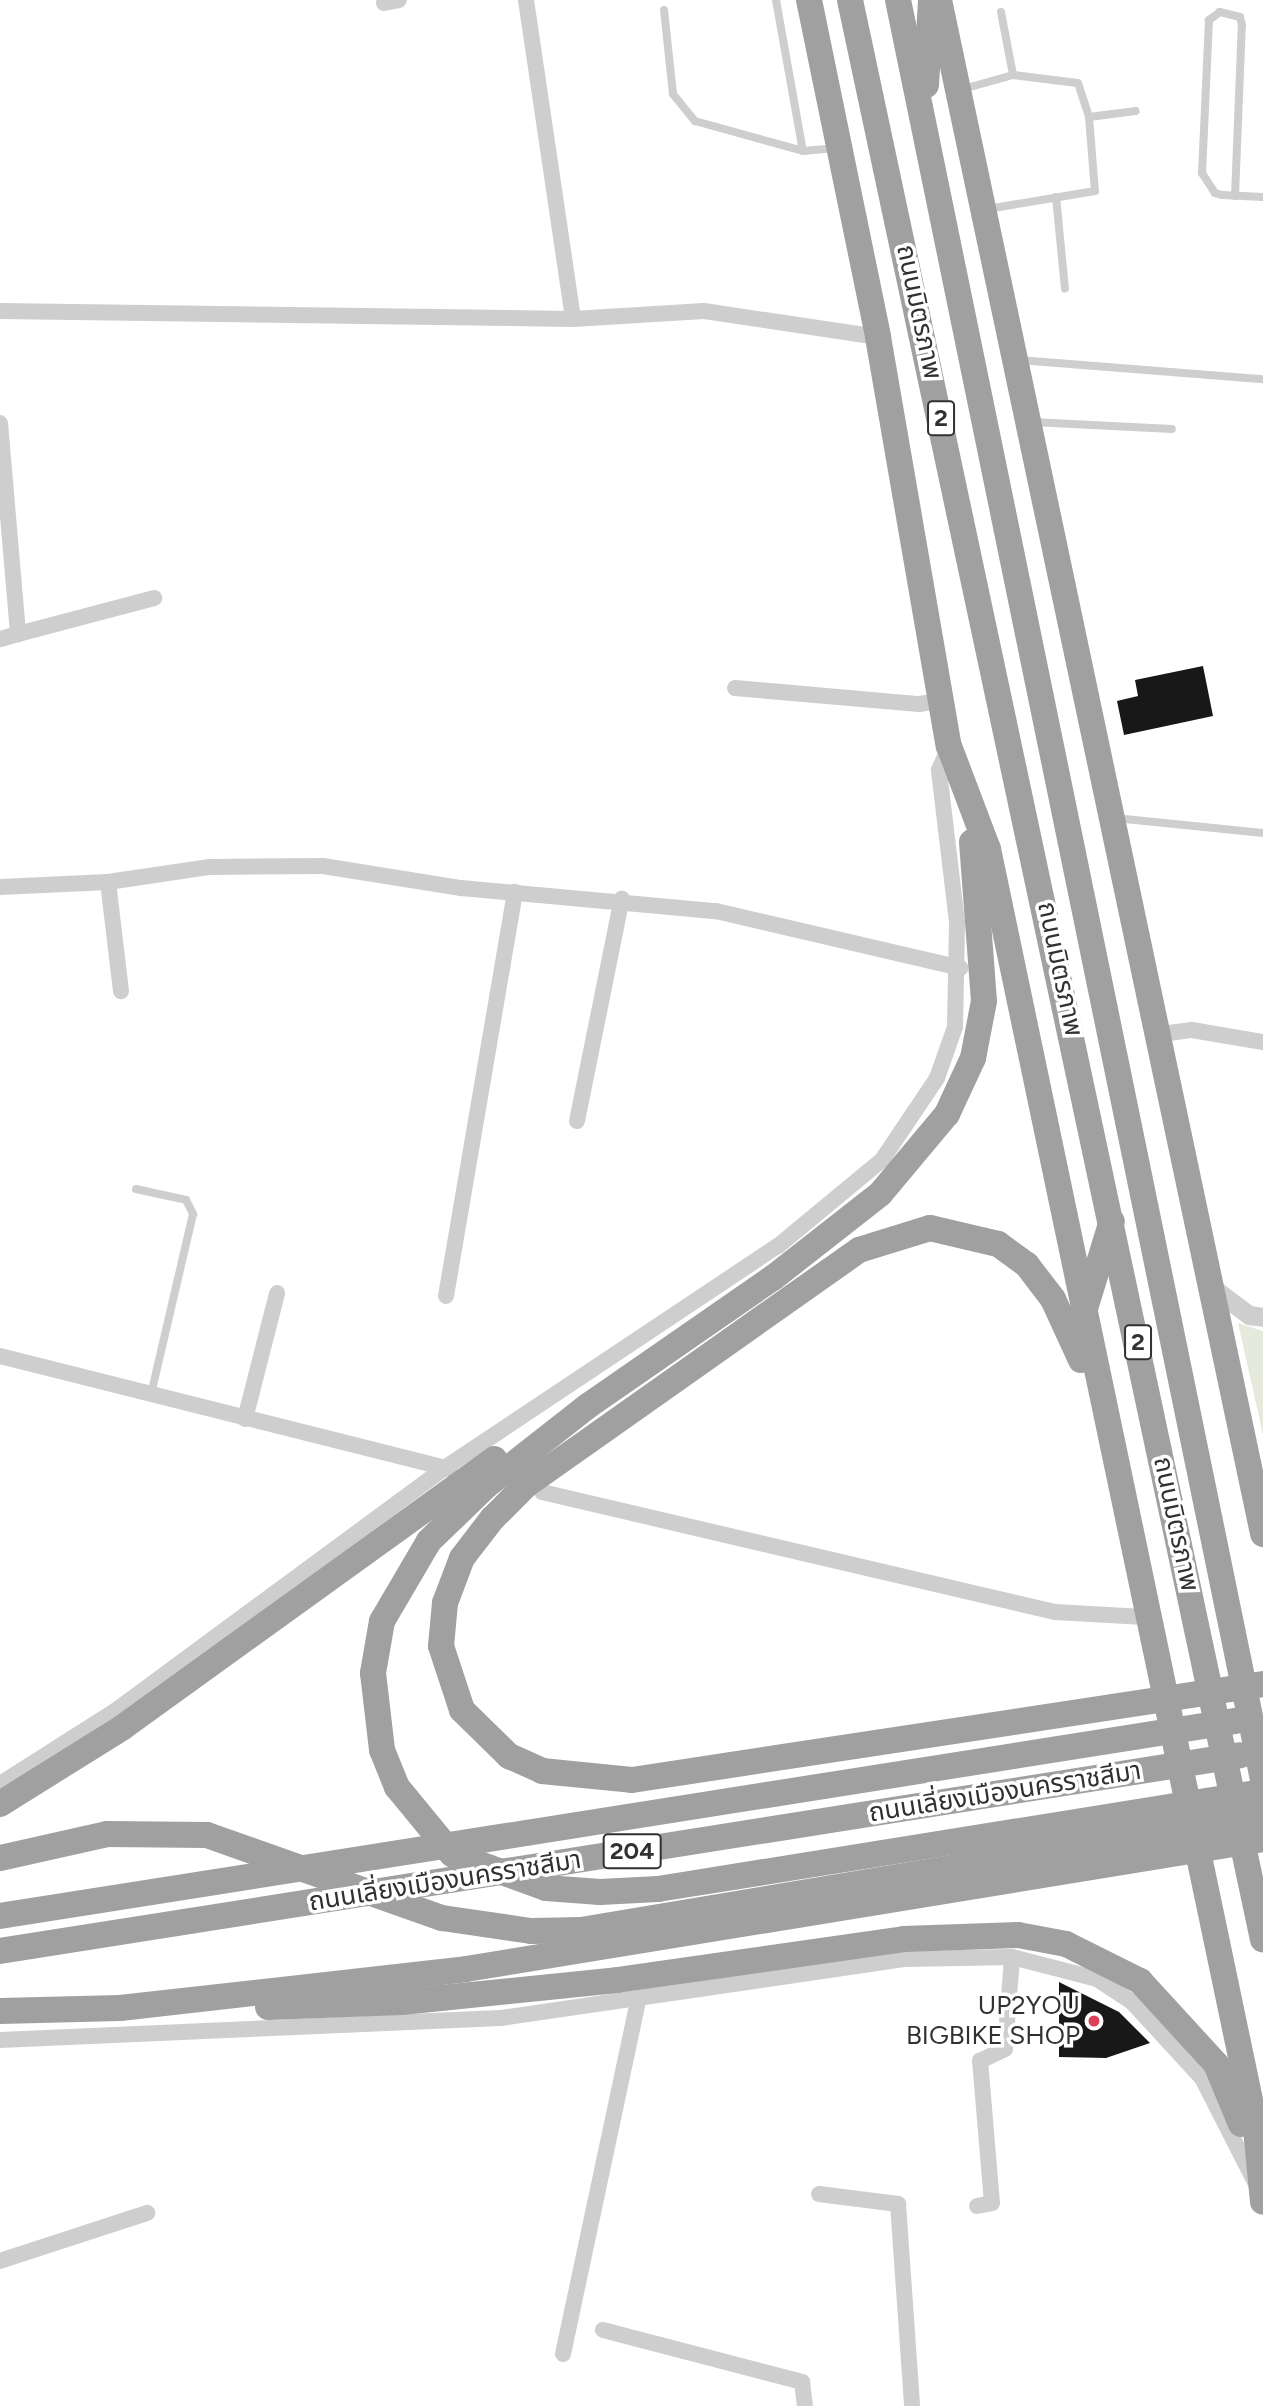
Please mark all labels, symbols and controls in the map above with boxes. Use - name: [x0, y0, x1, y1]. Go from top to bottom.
- street label: ถนนมิตรภาพ: [889, 242, 949, 382]
- road number: 2: [927, 398, 955, 438]
- street label: ถนนมิตรภาพ: [1030, 899, 1090, 1039]
- road number: 2: [1124, 1322, 1152, 1362]
- street label: ถนนมิตรภาพ: [1146, 1454, 1206, 1594]
- street label: ถนนเลี่ยงเมืองนครราชสีมา: [867, 1755, 1143, 1829]
- road number: 204: [602, 1830, 662, 1872]
- street label: ถนนเลี่ยงเมืองนครราชสีมา: [307, 1844, 583, 1918]
- place label: UP2YOU BIGBIKE SHOP: [906, 1990, 1080, 2052]
- marker: UP2YOU BIGBIKE SHOP: [1086, 2013, 1102, 2029]

